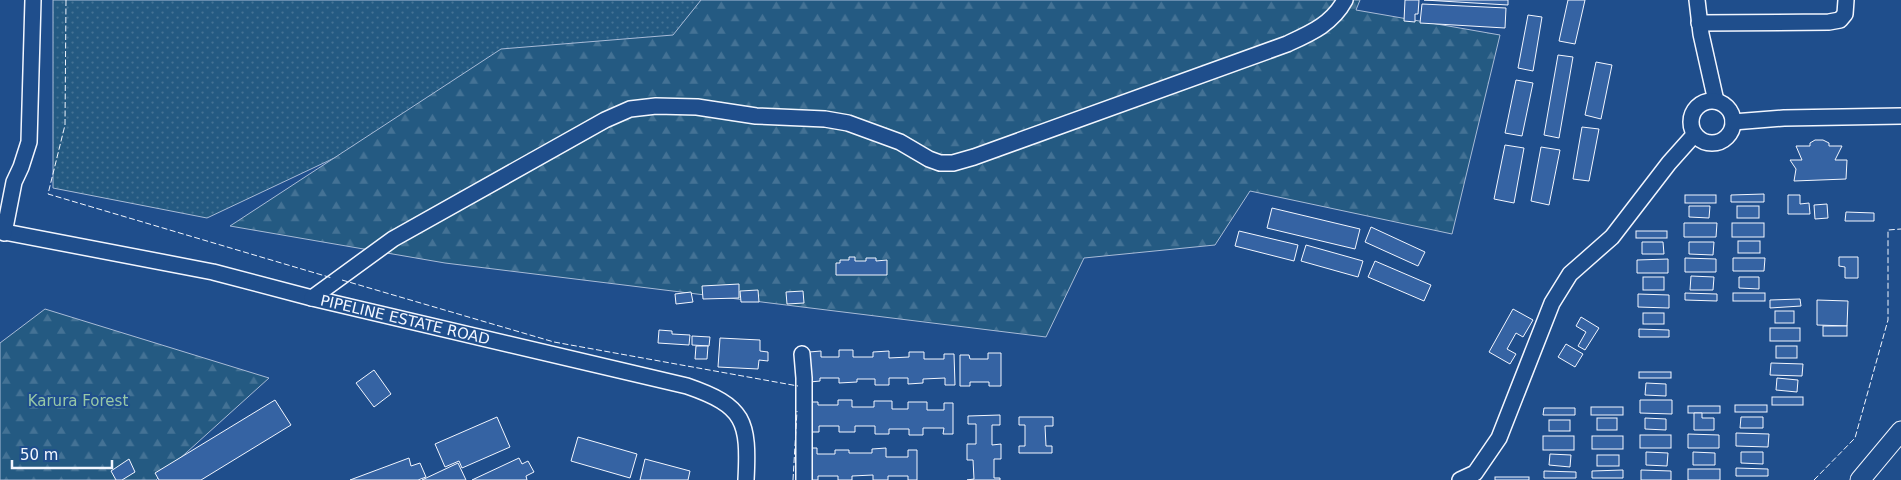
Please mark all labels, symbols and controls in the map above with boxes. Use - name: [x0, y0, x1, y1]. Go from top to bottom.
- street label: PIPELINE ESTATE ROAD: [319, 291, 492, 348]
- park label: Karura Forest: [28, 392, 128, 410]
- scale bar: [12, 438, 112, 470]
- text: 50 m: [20, 446, 58, 464]

